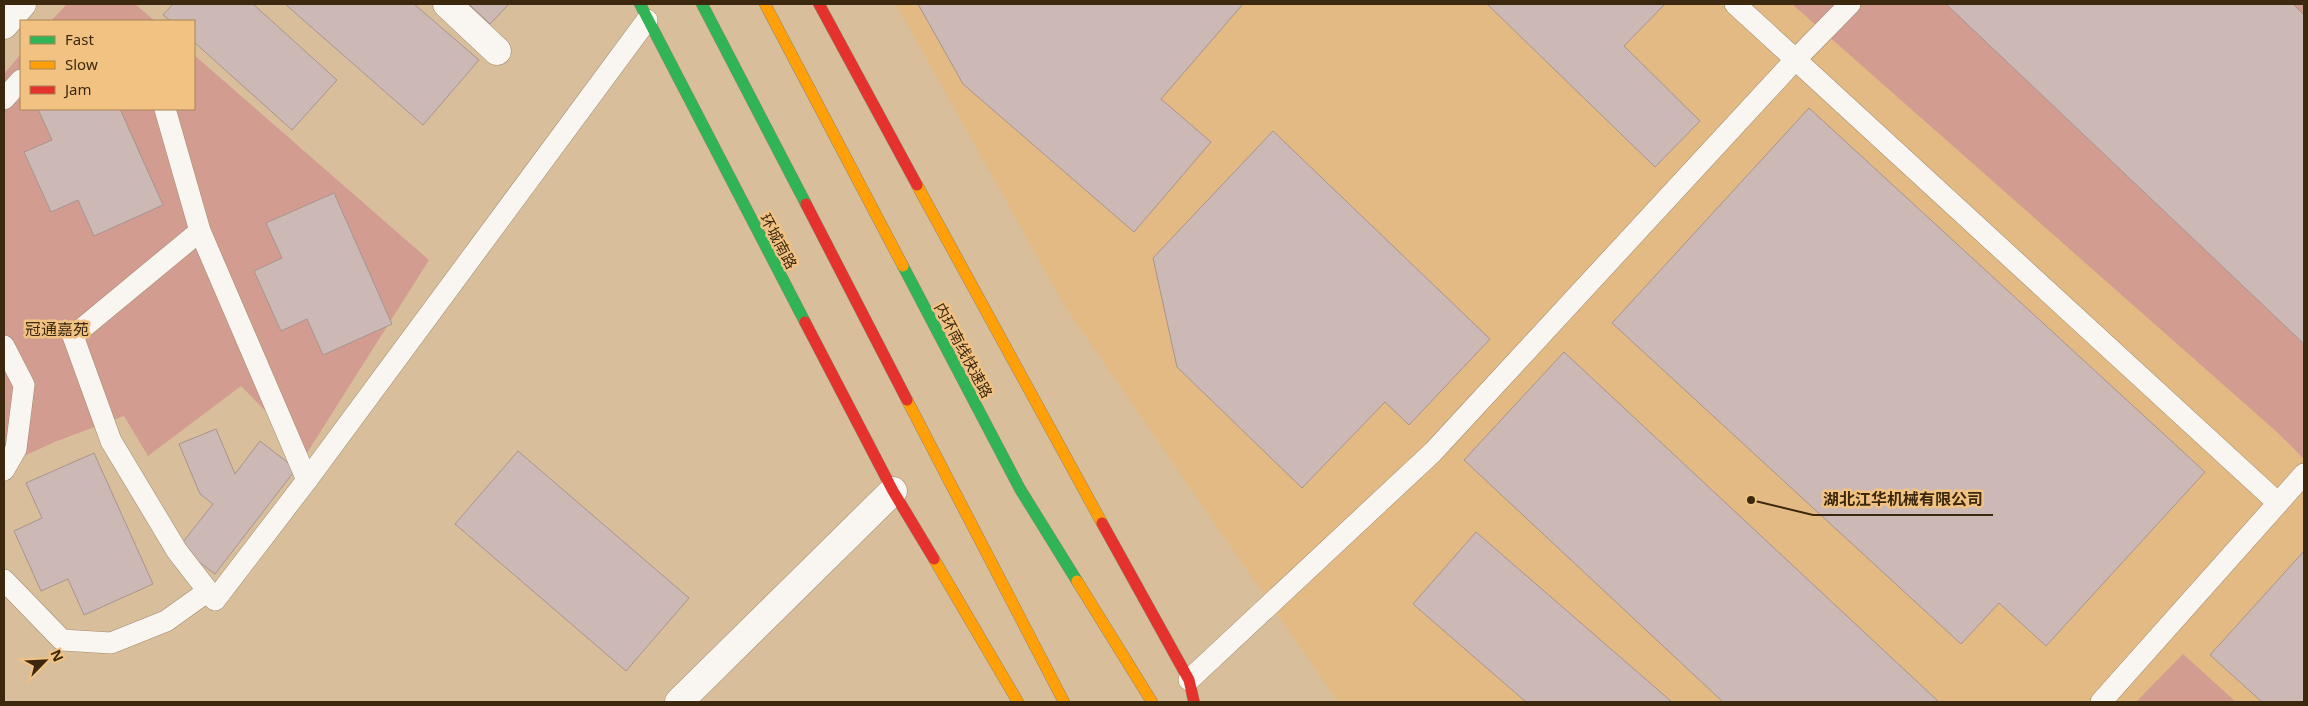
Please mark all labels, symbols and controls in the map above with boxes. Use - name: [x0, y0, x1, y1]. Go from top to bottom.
- legend: [20, 20, 195, 110]
- text: Fast: [65, 29, 94, 49]
- text: Slow: [65, 54, 98, 74]
- text: Jam: [63, 79, 92, 99]
- street label: 环城南路: [756, 210, 802, 272]
- street label: 内环南线快速路: [931, 299, 997, 401]
- district label: 冠通嘉苑: [25, 318, 89, 340]
- callout: 湖北江华机械有限公司: [1813, 484, 1993, 515]
- text: 湖北江华机械有限公司: [1823, 488, 1983, 510]
- north arrow: [20, 636, 70, 686]
- text: N: [46, 646, 68, 665]

